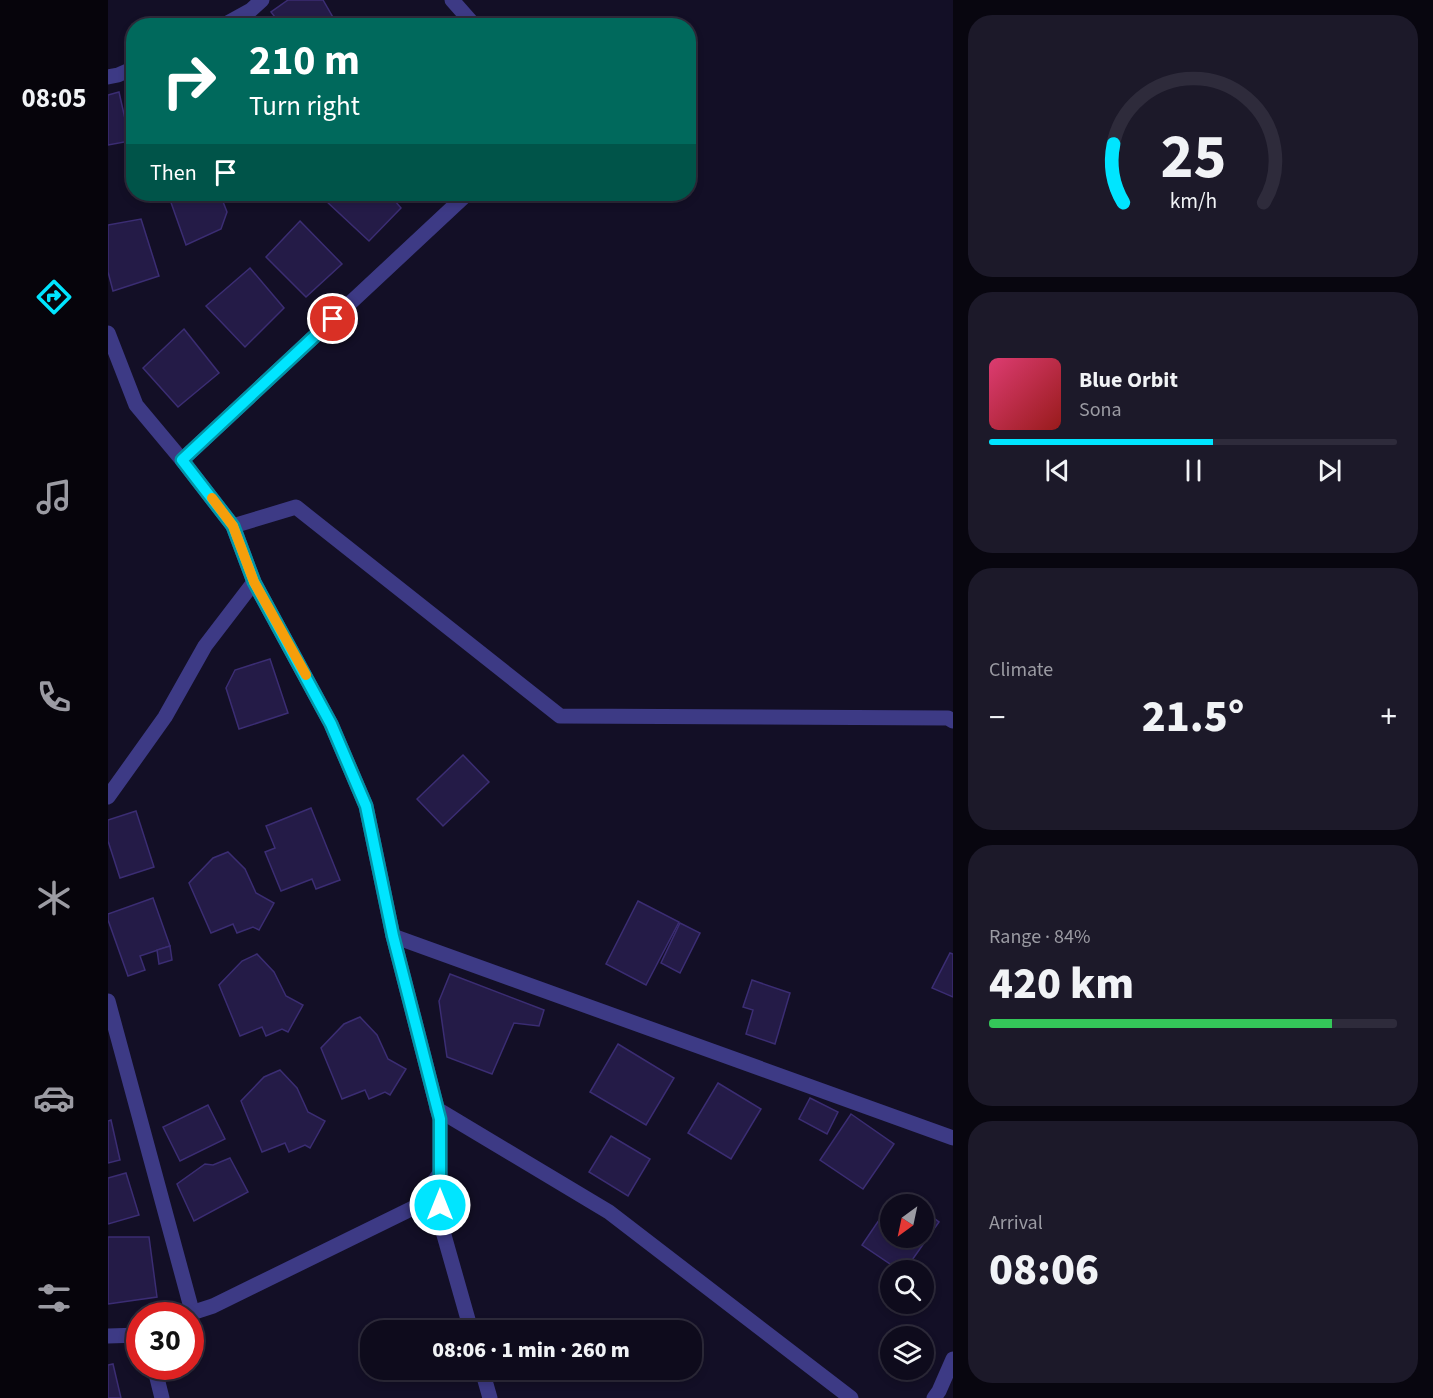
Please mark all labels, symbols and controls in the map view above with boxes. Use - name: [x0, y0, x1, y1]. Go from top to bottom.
- text: 210 m: [249, 31, 360, 91]
- icon: right: [150, 42, 228, 120]
- text: 08:05: [21, 79, 87, 118]
- text: Turn right: [249, 87, 360, 126]
- text: 25: [1160, 113, 1226, 202]
- icon: arrive: [209, 156, 242, 189]
- text: Then: [150, 157, 197, 189]
- text: km/h: [1169, 186, 1217, 217]
- icon: directions: [33, 276, 75, 318]
- pin: [307, 293, 358, 344]
- icon: arrive: [316, 302, 349, 335]
- text: Blue Orbit: [1079, 364, 1178, 396]
- text: Sona: [1079, 396, 1122, 424]
- icon: previous: [1041, 454, 1074, 487]
- icon: pause: [1177, 454, 1210, 487]
- icon: next: [1313, 454, 1346, 487]
- icon: music: [33, 476, 75, 518]
- text: Climate: [989, 656, 1053, 684]
- icon: phone: [33, 676, 75, 718]
- text: 21.5°: [1142, 685, 1244, 749]
- text: −: [989, 694, 1005, 741]
- text: +: [1381, 694, 1397, 741]
- icon: climate: [33, 877, 75, 919]
- text: Range · 84%: [989, 923, 1090, 951]
- text: 420 km: [989, 952, 1134, 1016]
- icon: car: [33, 1077, 75, 1119]
- position arrow: [408, 1173, 472, 1237]
- north arrow: [880, 1194, 934, 1248]
- map controls: [880, 1194, 934, 1380]
- text: Arrival: [989, 1209, 1043, 1237]
- text: 08:06: [989, 1238, 1099, 1302]
- button: search: [880, 1260, 934, 1314]
- icon: filters: [33, 1277, 75, 1319]
- speed limit sign: 30: [126, 1302, 204, 1380]
- button: layers: [880, 1326, 934, 1380]
- text: 08:06 · 1 min · 260 m: [432, 1334, 630, 1366]

